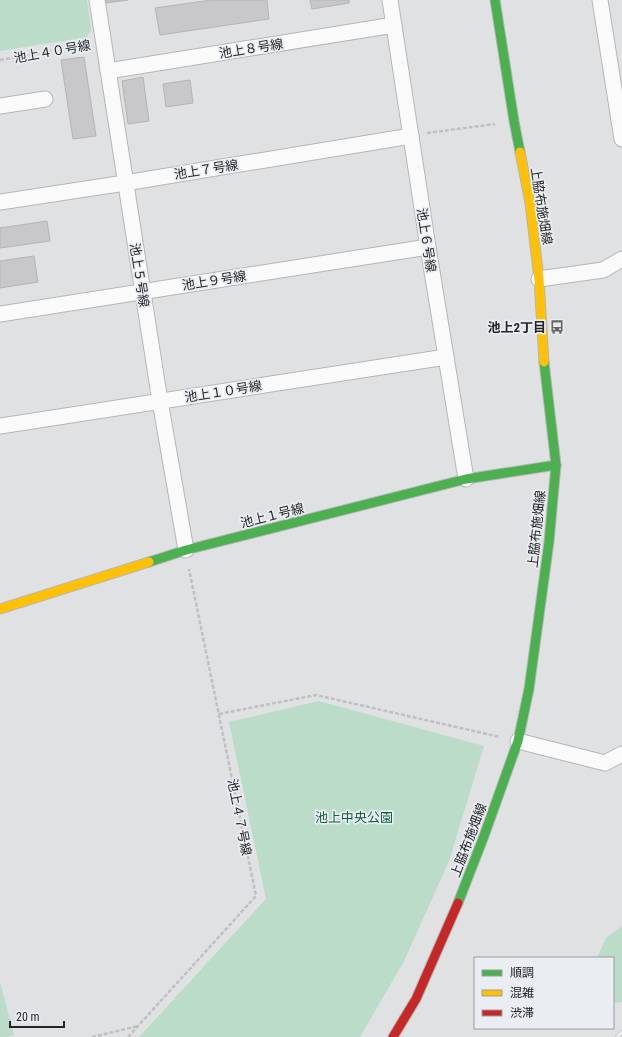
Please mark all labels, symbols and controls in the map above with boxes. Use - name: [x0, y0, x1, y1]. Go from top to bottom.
- street label: 池上８号線: [218, 36, 284, 61]
- street label: 池上４０号線: [12, 37, 92, 66]
- street label: 池上７号線: [173, 157, 239, 182]
- street label: 上脇布施畑線: [528, 166, 555, 246]
- street label: 池上６号線: [414, 207, 439, 273]
- street label: 池上５号線: [127, 242, 152, 308]
- street label: 池上９号線: [181, 268, 247, 293]
- bus stop icon: 池上2丁目: [549, 319, 565, 335]
- place label: 池上2丁目: [487, 320, 546, 335]
- street label: 池上１０号線: [183, 378, 263, 405]
- street label: 上脇布施畑線: [525, 489, 548, 569]
- street label: 池上１号線: [239, 500, 305, 531]
- street label: 池上４７号線: [225, 777, 254, 857]
- street label: 上脇布施畑線: [447, 801, 489, 879]
- park label: 池上中央公園: [315, 810, 393, 825]
- legend: [474, 957, 614, 1029]
- text: 順調: [510, 966, 534, 980]
- text: 混雑: [510, 986, 534, 1000]
- scale bar: [10, 1003, 64, 1029]
- text: 渋滞: [510, 1006, 534, 1020]
- text: 20 m: [16, 1010, 40, 1024]

